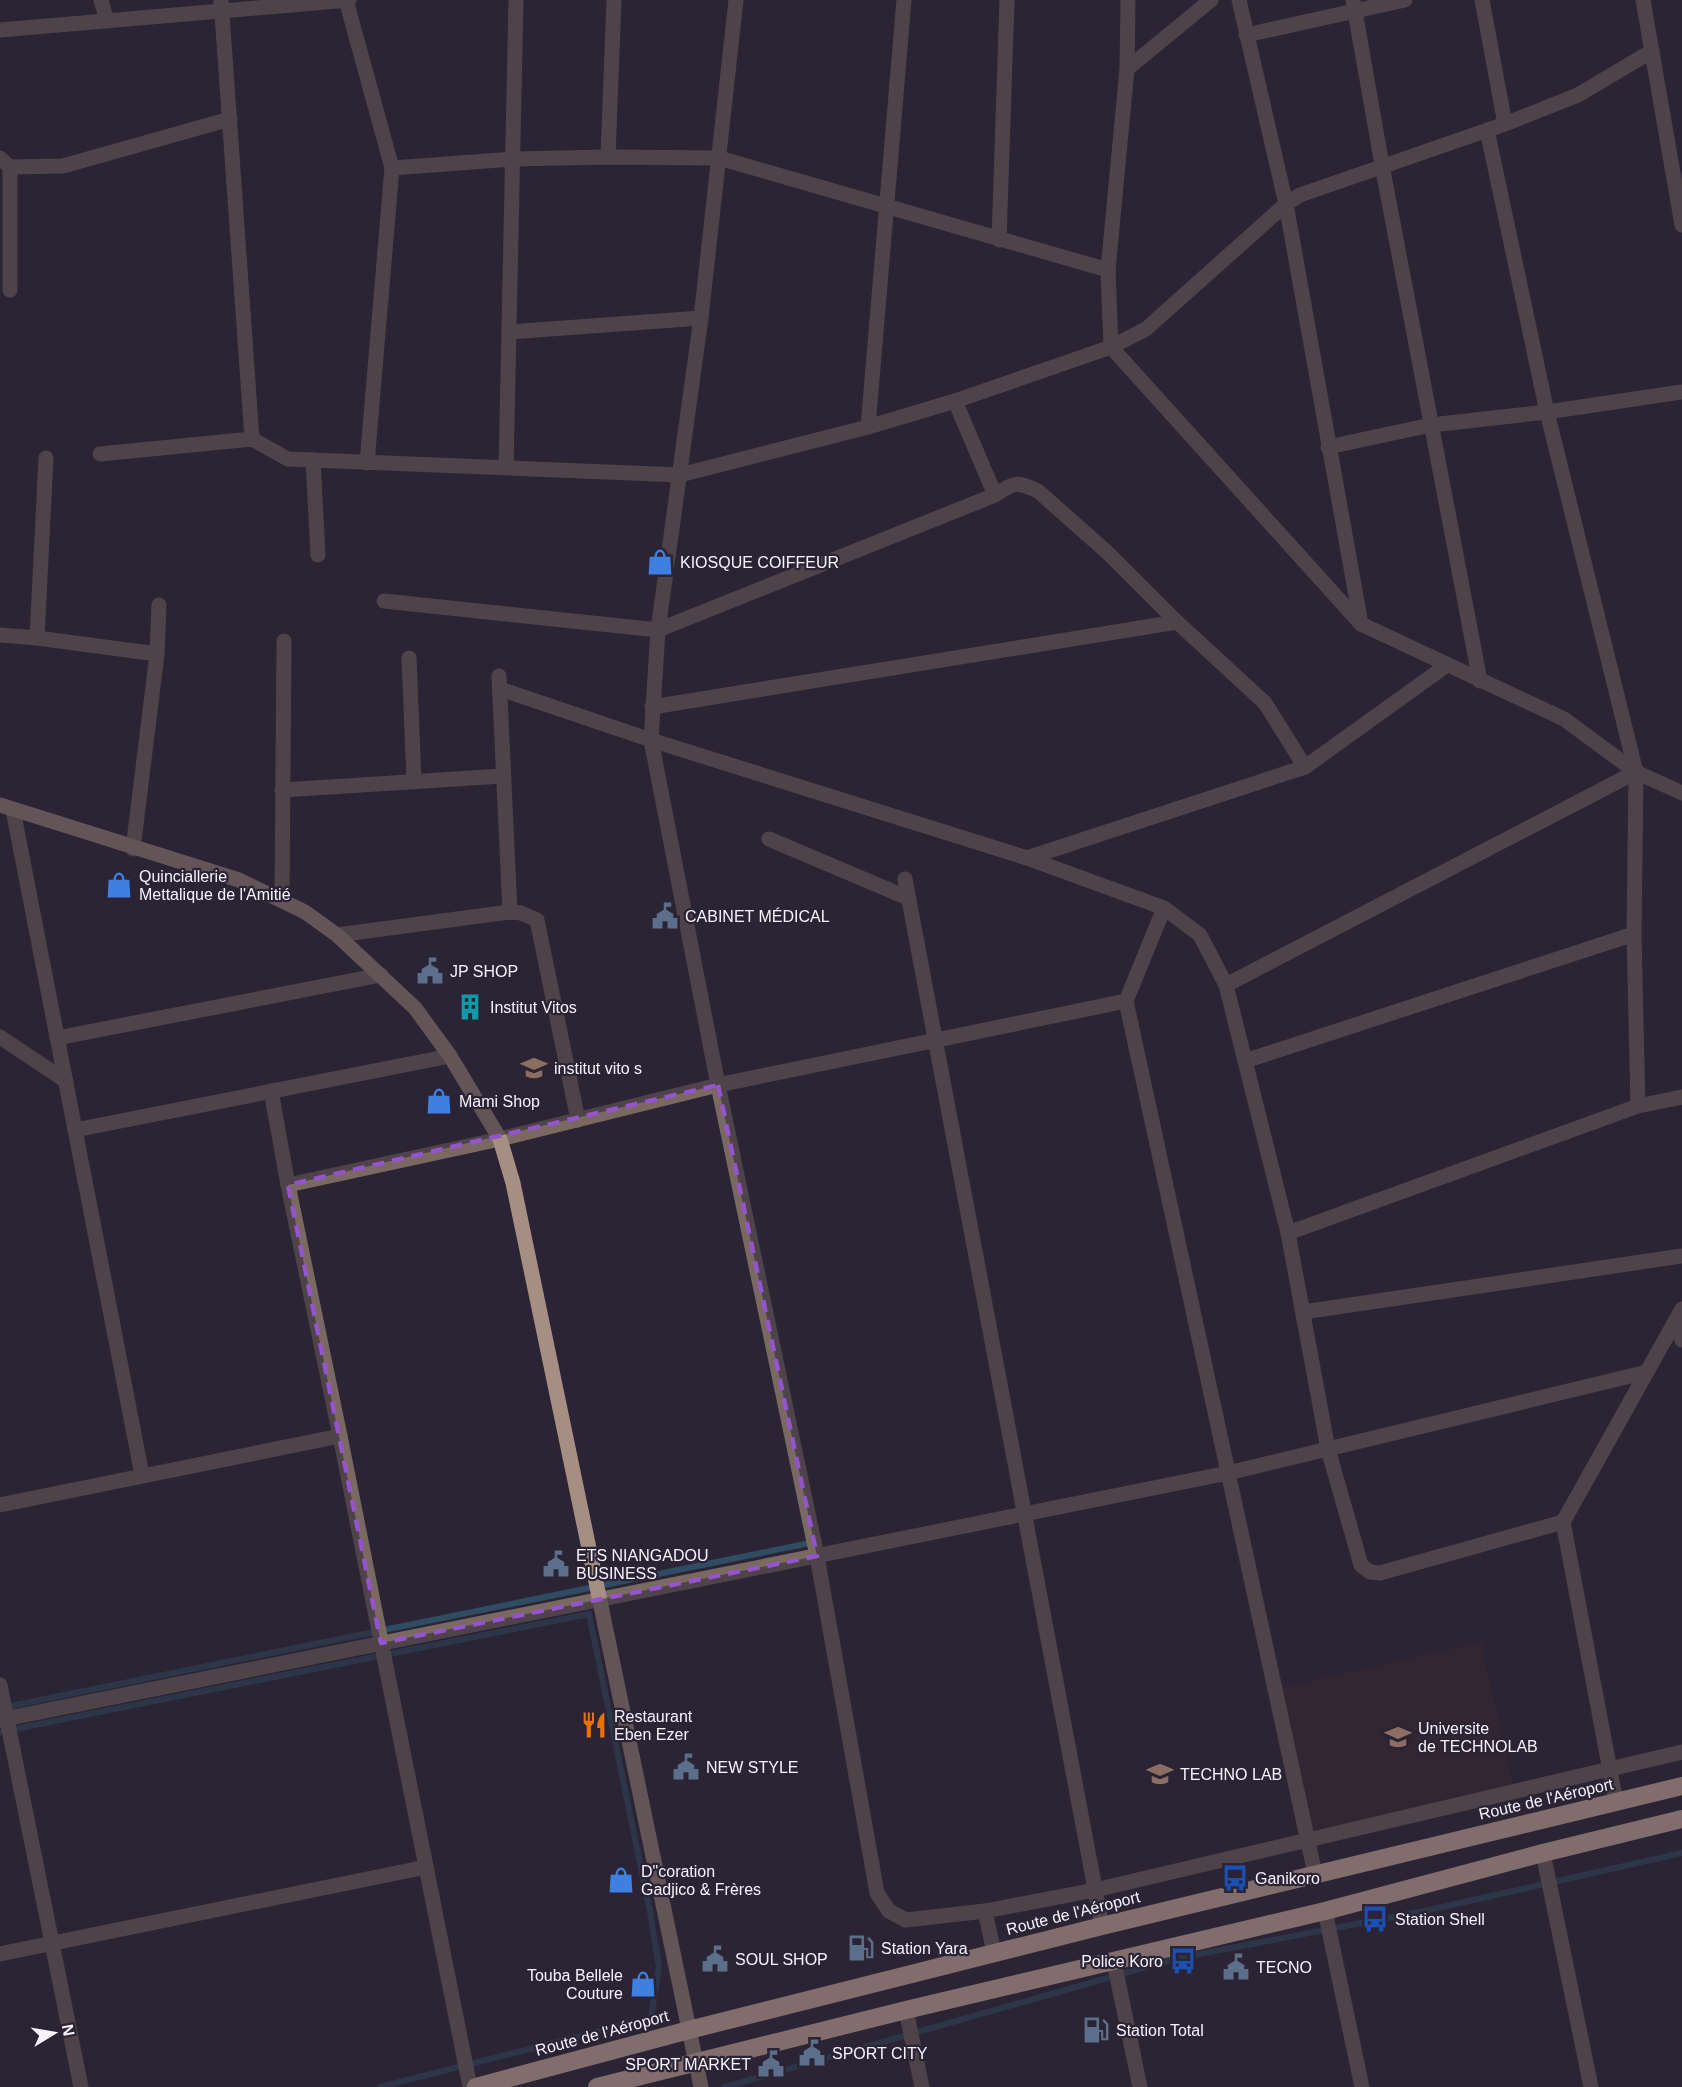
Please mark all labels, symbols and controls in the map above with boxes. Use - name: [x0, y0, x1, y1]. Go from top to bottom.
- shop icon: KIOSQUE COIFFEUR: [645, 547, 675, 577]
- place label: KIOSQUE COIFFEUR: [680, 554, 839, 571]
- place label: Quinciallerie Mettalique de l'Amitié: [139, 868, 291, 903]
- shop icon: Quinciallerie Mettalique de l'Amitié: [104, 870, 134, 900]
- public building icon: CABINET MÉDICAL: [650, 901, 680, 931]
- place label: CABINET MÉDICAL: [685, 907, 830, 925]
- public building icon: JP SHOP: [415, 956, 445, 986]
- place label: JP SHOP: [450, 963, 518, 980]
- building icon: Institut Vitos: [455, 992, 485, 1022]
- place label: Institut Vitos: [490, 999, 577, 1016]
- school or university icon: institut vito s: [519, 1053, 549, 1083]
- place label: institut vito s: [554, 1060, 642, 1077]
- shop icon: Mami Shop: [424, 1086, 454, 1116]
- place label: Mami Shop: [459, 1093, 540, 1110]
- place label: ETS NIANGADOU BUSINESS: [576, 1547, 708, 1582]
- public building icon: ETS NIANGADOU BUSINESS: [541, 1549, 571, 1579]
- place label: Restaurant Eben Ezer: [614, 1708, 693, 1743]
- restaurant icon: Restaurant Eben Ezer: [579, 1710, 609, 1740]
- place label: Universite de TECHNOLAB: [1418, 1720, 1538, 1755]
- school or university icon: Universite de TECHNOLAB: [1383, 1722, 1413, 1752]
- public building icon: NEW STYLE: [671, 1752, 701, 1782]
- place label: NEW STYLE: [706, 1759, 798, 1776]
- school or university icon: TECHNO LAB: [1145, 1759, 1175, 1789]
- place label: TECHNO LAB: [1180, 1766, 1282, 1783]
- street label: Route de l'Aéroport: [1477, 1775, 1615, 1823]
- place label: D"coration Gadjico & Frères: [641, 1863, 761, 1898]
- bus stop icon: Ganikoro: [1220, 1863, 1250, 1893]
- shop icon: D"coration Gadjico & Frères: [606, 1865, 636, 1895]
- place label: Ganikoro: [1255, 1870, 1320, 1887]
- street label: Route de l'Aéroport: [1004, 1888, 1142, 1938]
- bus stop icon: Station Shell: [1360, 1904, 1390, 1934]
- place label: Station Shell: [1395, 1911, 1485, 1928]
- fuel station icon: Station Yara: [846, 1933, 876, 1963]
- place label: Station Yara: [881, 1940, 968, 1957]
- public building icon: SOUL SHOP: [700, 1944, 730, 1974]
- bus stop icon: Police Koro: [1168, 1946, 1198, 1976]
- place label: SOUL SHOP: [735, 1951, 828, 1968]
- public building icon: TECNO: [1221, 1952, 1251, 1982]
- place label: Police Koro: [1081, 1953, 1163, 1970]
- place label: TECNO: [1256, 1959, 1312, 1976]
- place label: Touba Bellele Couture: [527, 1967, 623, 2002]
- shop icon: Touba Bellele Couture: [628, 1969, 658, 1999]
- north arrow: [24, 2003, 84, 2063]
- street label: Route de l'Aéroport: [533, 2007, 671, 2059]
- fuel station icon: Station Total: [1081, 2015, 1111, 2045]
- place label: Station Total: [1116, 2022, 1204, 2039]
- text: N: [59, 2023, 78, 2038]
- public building icon: SPORT CITY: [797, 2038, 827, 2068]
- place label: SPORT CITY: [832, 2045, 928, 2062]
- public building icon: SPORT MARKET: [756, 2049, 786, 2079]
- place label: SPORT MARKET: [625, 2056, 751, 2073]

